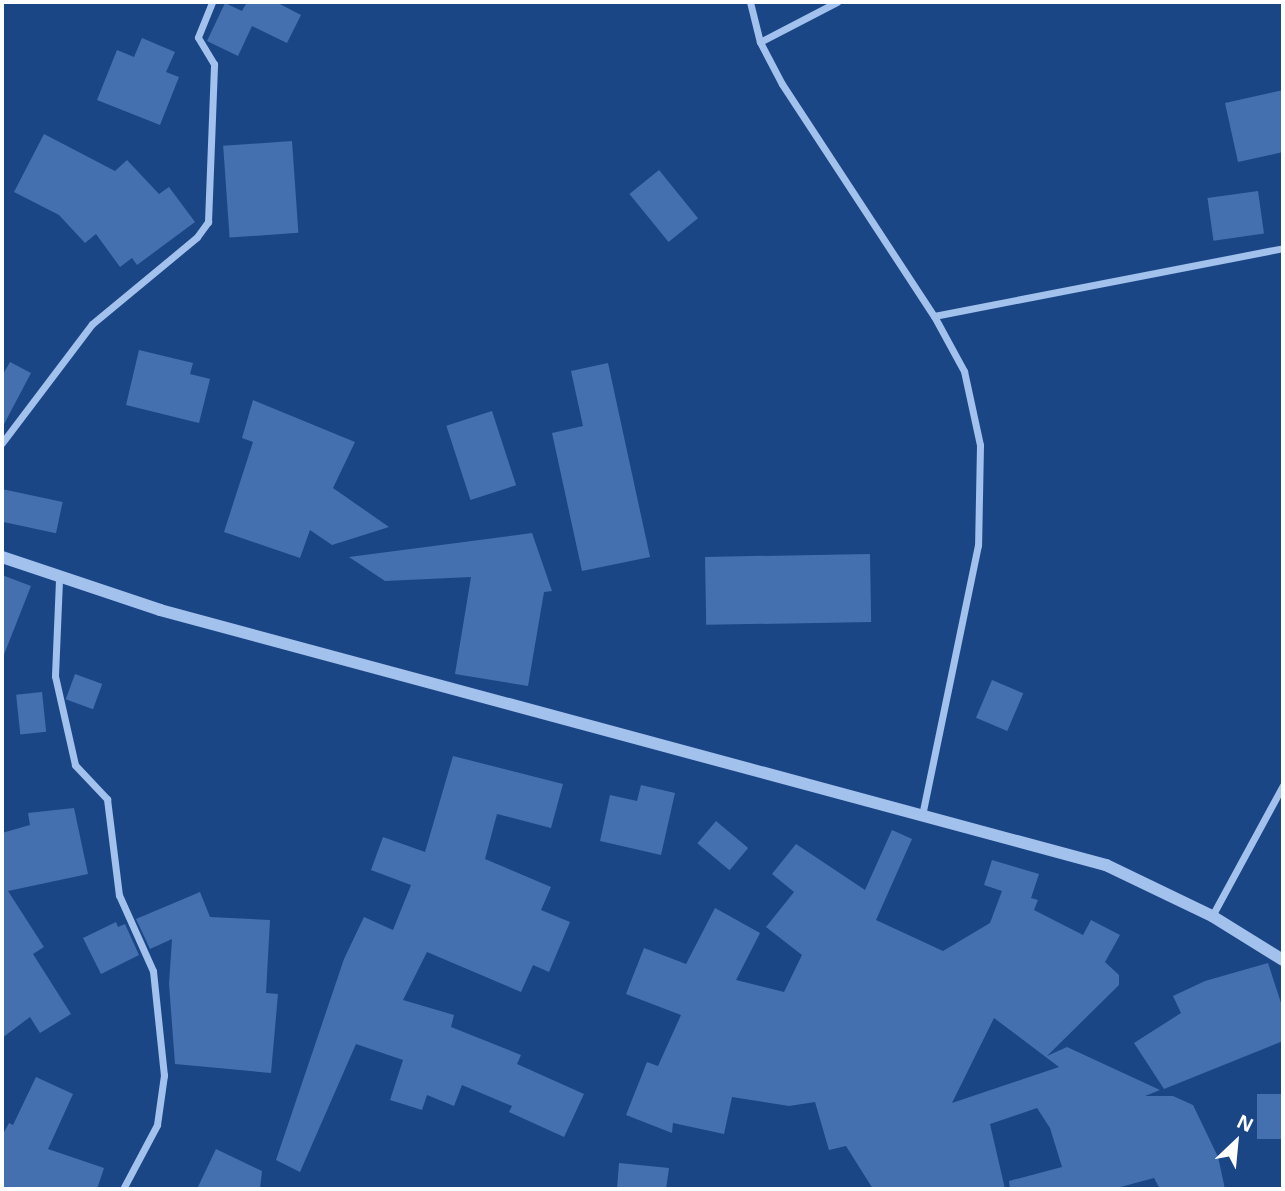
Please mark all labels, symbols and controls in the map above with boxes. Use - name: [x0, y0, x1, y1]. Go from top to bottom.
- north arrow: [1201, 1107, 1271, 1177]
- text: N: [1233, 1108, 1258, 1138]

